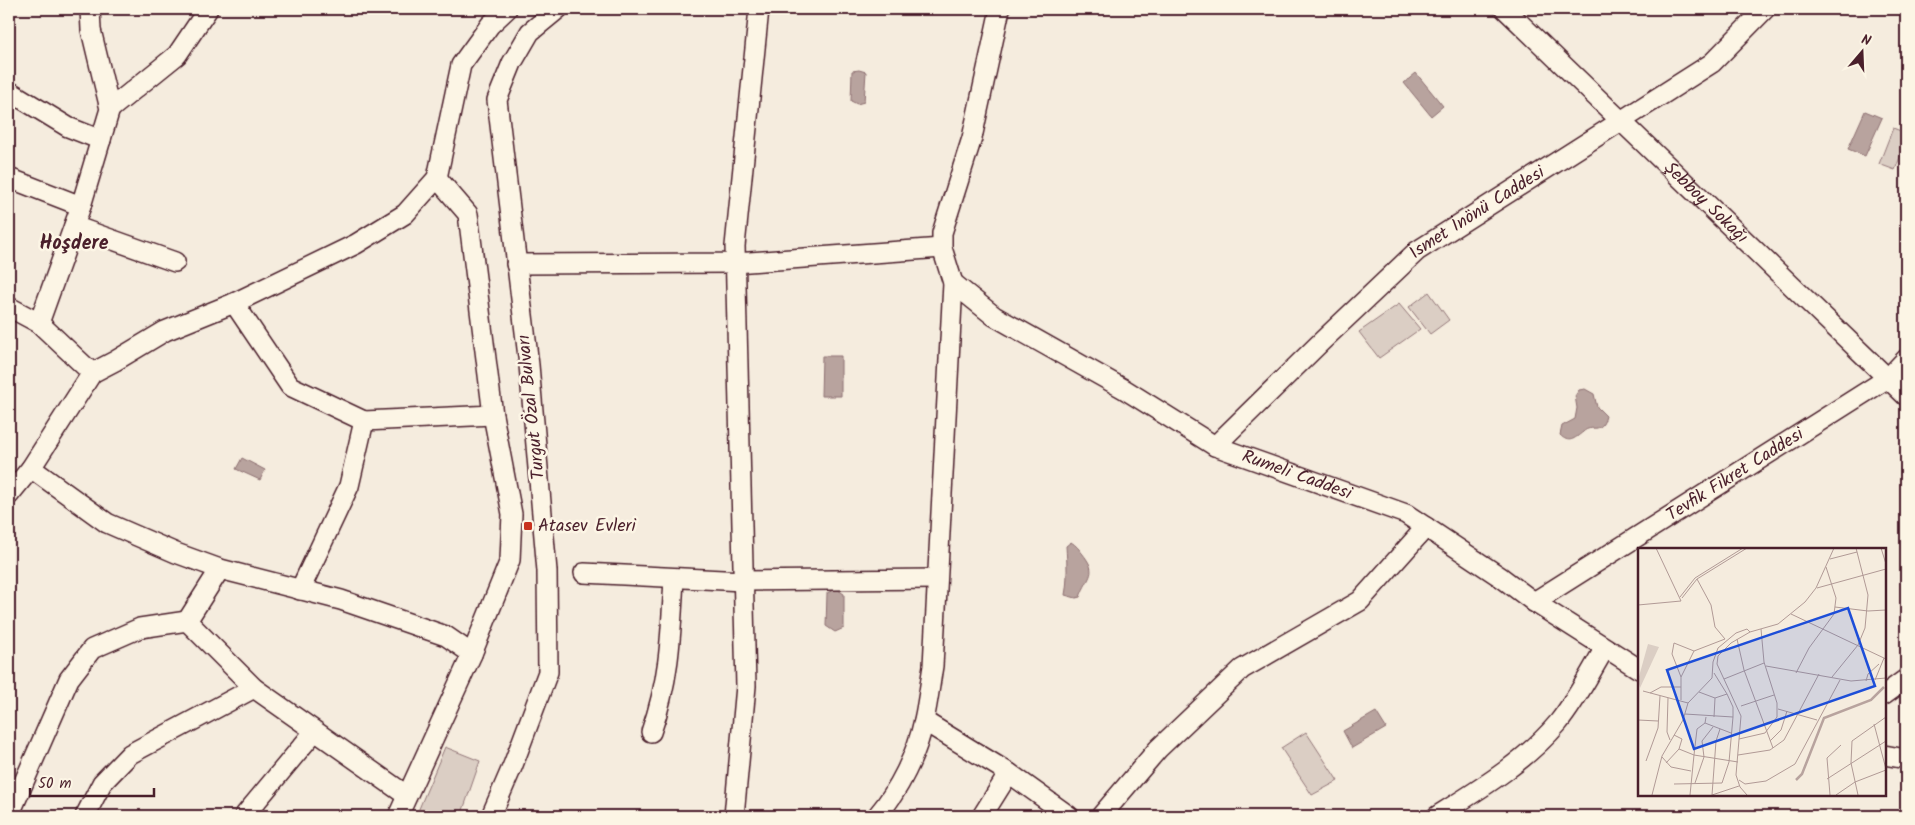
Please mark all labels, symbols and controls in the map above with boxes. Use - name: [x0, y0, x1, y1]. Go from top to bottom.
- north arrow: [1838, 28, 1888, 78]
- text: N: [1858, 29, 1874, 53]
- street label: Şebboy Sokağı: [1657, 155, 1755, 251]
- street label: İsmet İnönü Caddesi: [1402, 158, 1551, 266]
- district label: Hoşdere: [39, 228, 109, 260]
- street label: Turgut Özal Bulvarı: [510, 333, 554, 481]
- street label: Tevfik Fikret Caddesi: [1660, 420, 1810, 529]
- street label: Rumeli Caddesi: [1238, 442, 1356, 508]
- place label: Atasev Evleri: [538, 512, 637, 541]
- marker: Atasev Evleri: [522, 520, 534, 532]
- inset map: [1638, 548, 1885, 795]
- scale bar: [30, 765, 154, 797]
- text: 50 m: [38, 772, 72, 796]

